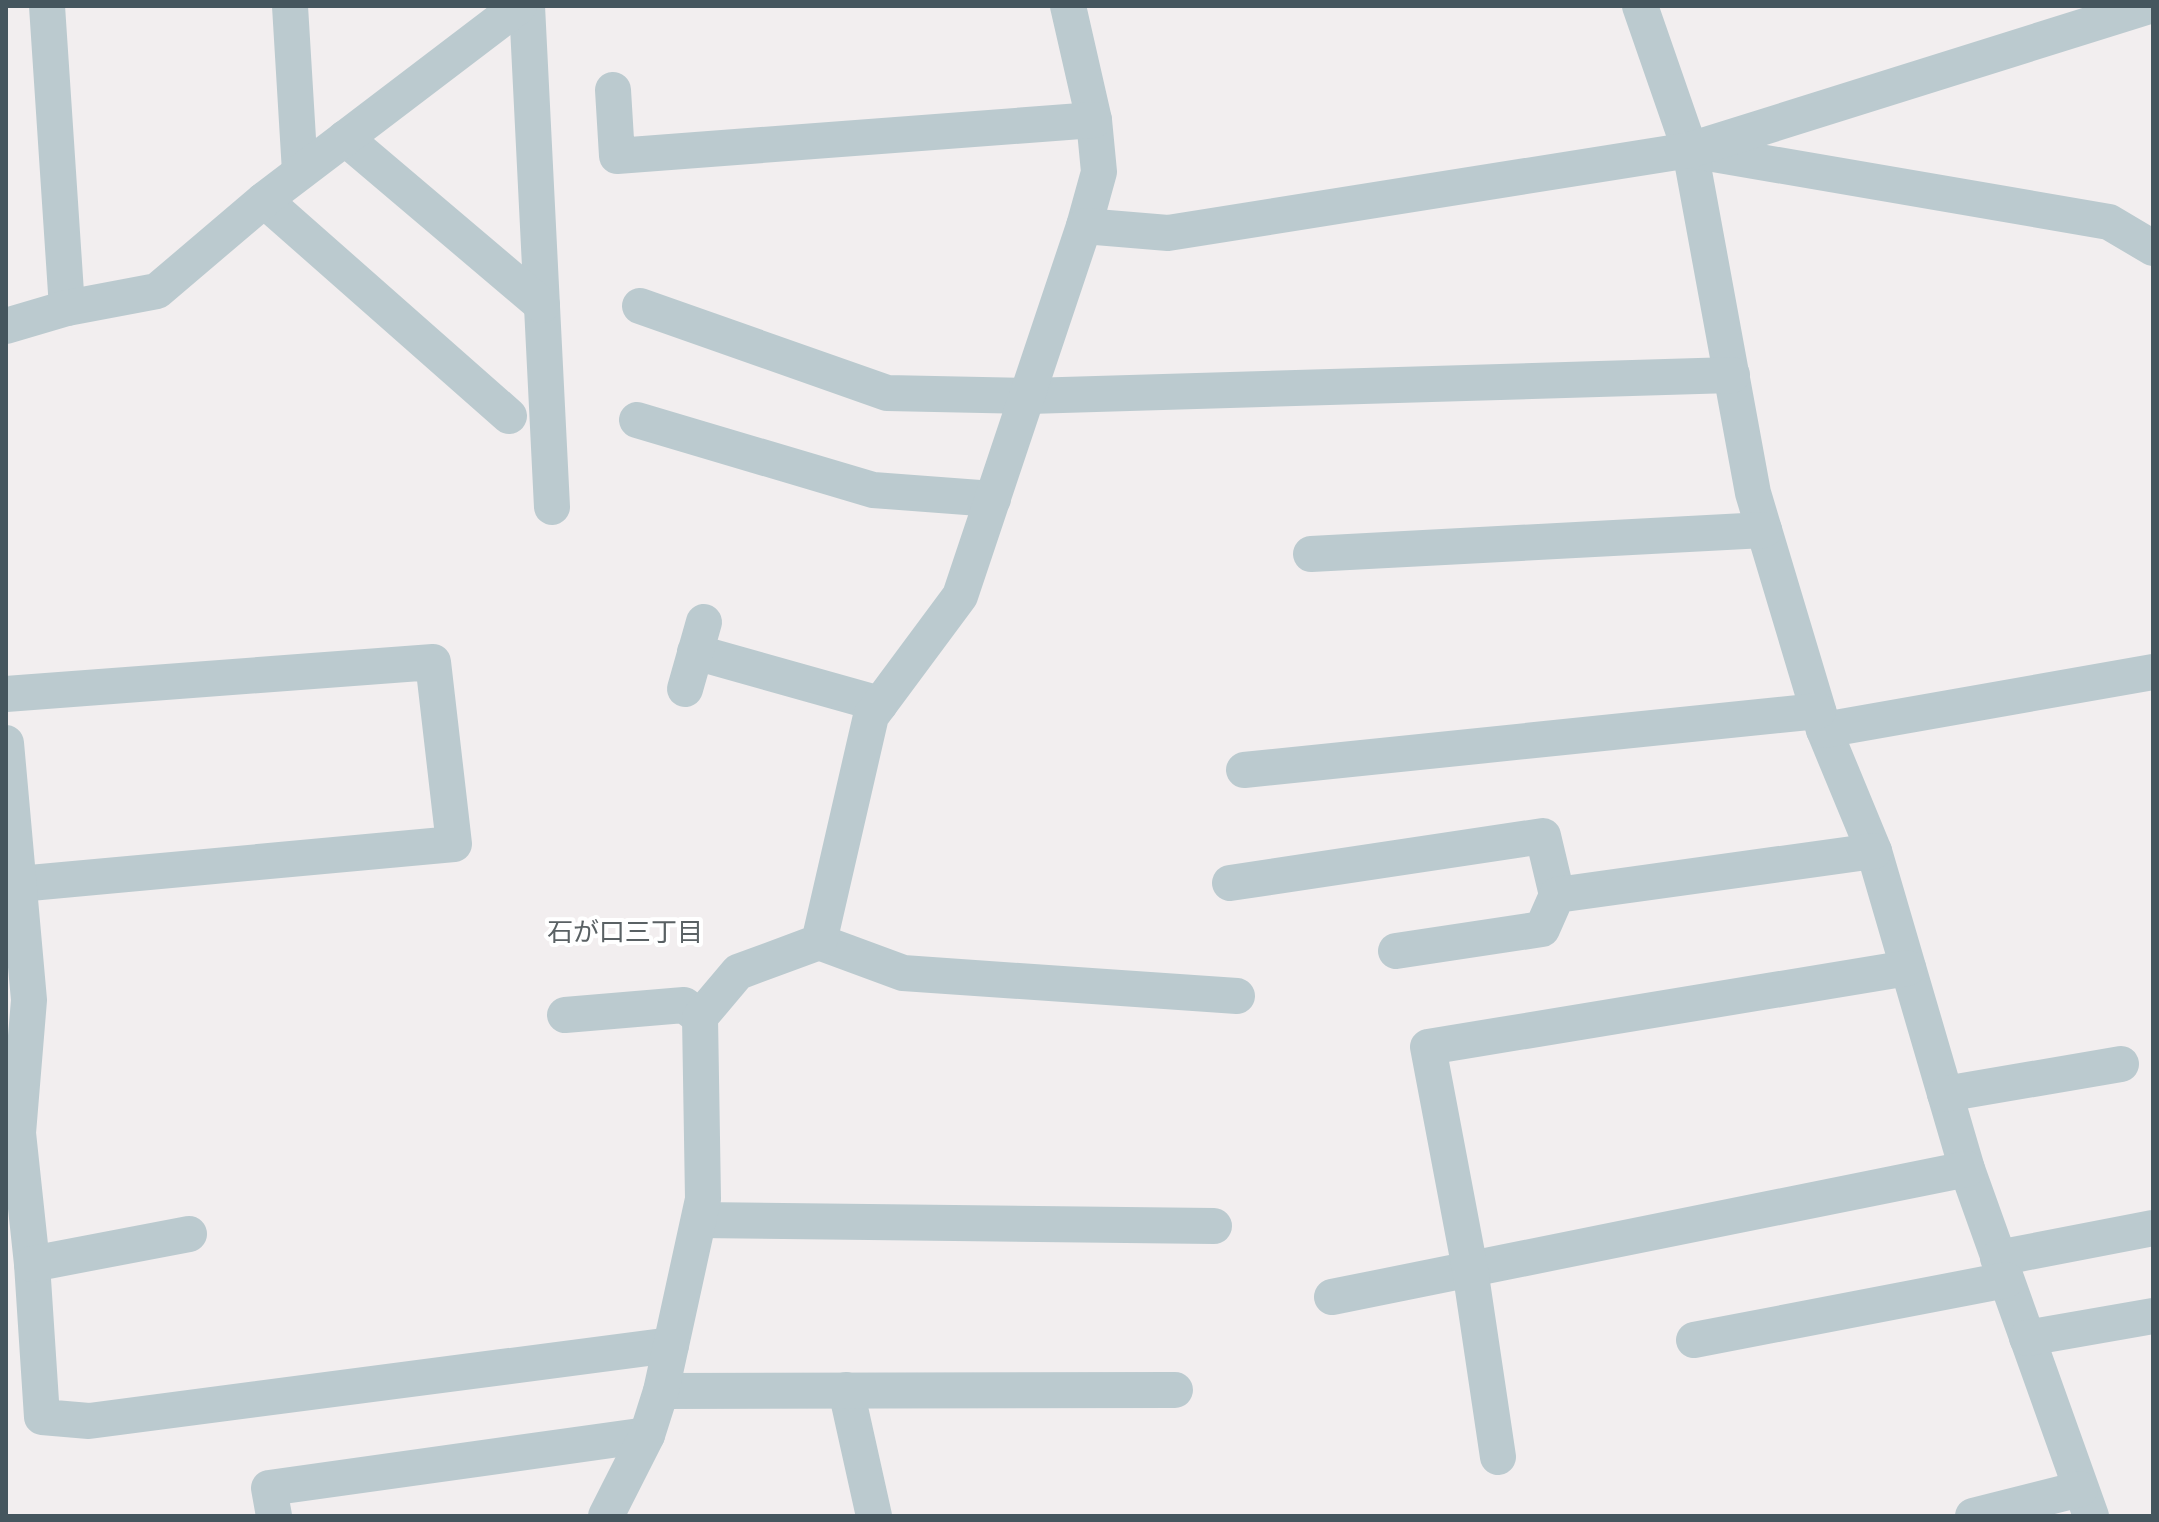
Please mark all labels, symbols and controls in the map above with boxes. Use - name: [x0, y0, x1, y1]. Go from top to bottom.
- district label: 石が口三丁目: [547, 917, 703, 949]

